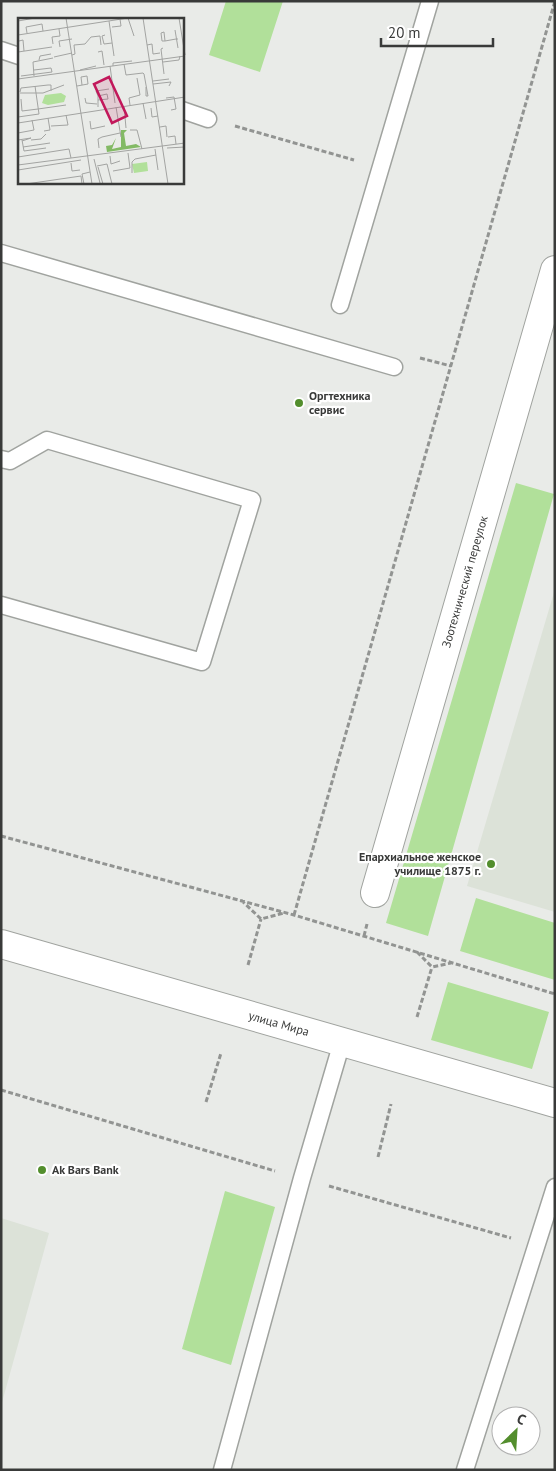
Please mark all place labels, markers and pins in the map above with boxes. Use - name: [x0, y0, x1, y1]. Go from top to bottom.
- place label: Оргтехника сервис: [309, 388, 370, 417]
- marker: Оргтехника сервис: [293, 397, 305, 409]
- place label: Епархиальное женское училище 1875 г.: [359, 849, 481, 878]
- marker: Епархиальное женское училище 1875 г.: [485, 858, 497, 870]
- place label: Ak Bars Bank: [52, 1162, 119, 1177]
- marker: Ak Bars Bank: [36, 1164, 48, 1176]

